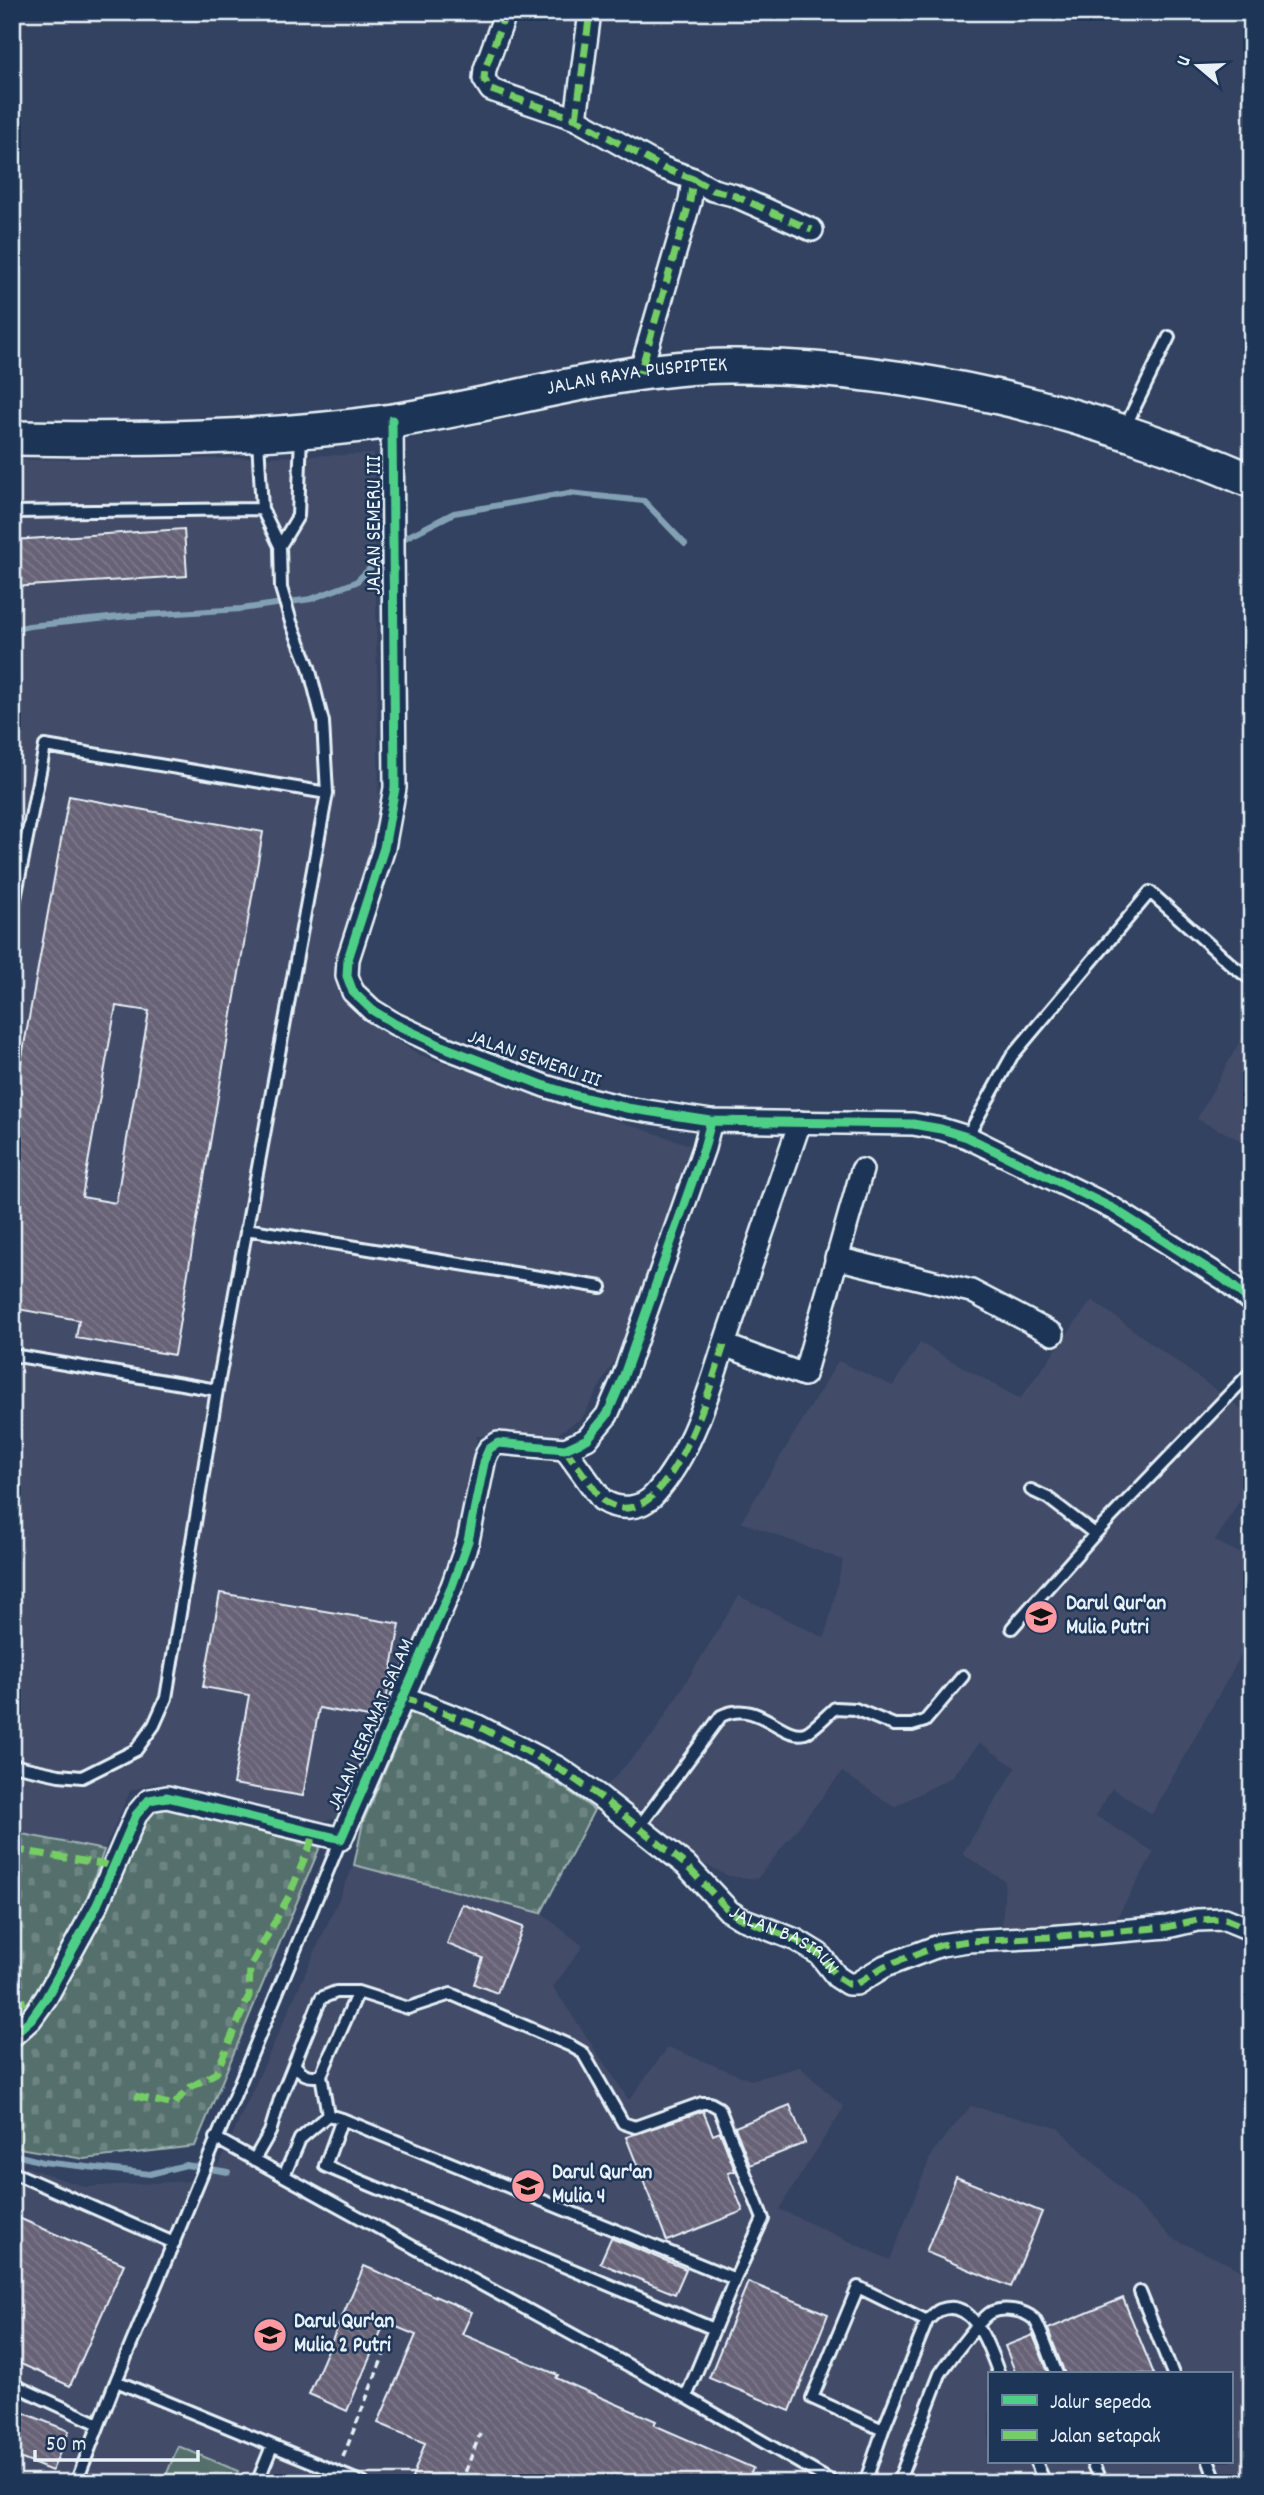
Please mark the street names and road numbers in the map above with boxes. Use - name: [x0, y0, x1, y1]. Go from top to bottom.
- street label: JALAN RAYA PUSPIPTEK: [544, 351, 728, 405]
- street label: JALAN SEMERU III: [361, 455, 391, 595]
- street label: JALAN SEMERU III: [463, 1023, 605, 1097]
- street label: JALAN KERAMAT SALAM: [321, 1634, 423, 1816]
- street label: JALAN BASIRUN: [722, 1899, 845, 1982]

